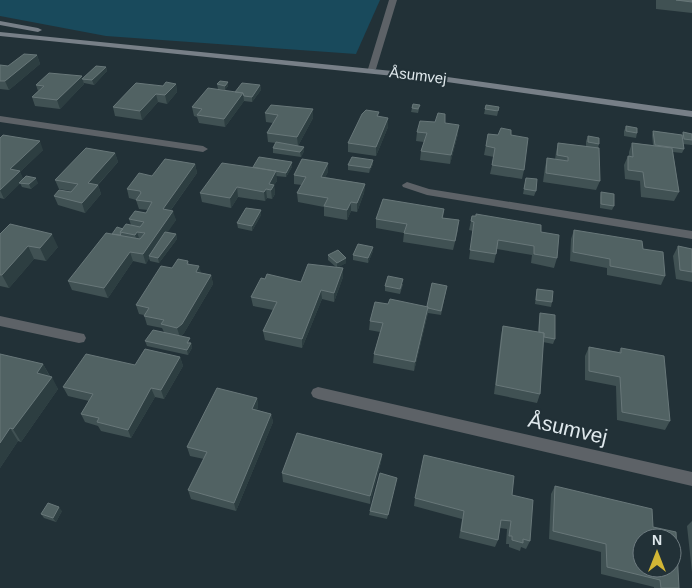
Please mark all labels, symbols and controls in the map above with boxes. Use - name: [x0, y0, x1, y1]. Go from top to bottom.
- street label: Åsumvej: [388, 63, 448, 87]
- street label: Åsumvej: [526, 408, 610, 448]
- north arrow: [632, 528, 682, 578]
- text: N: [652, 532, 662, 548]

